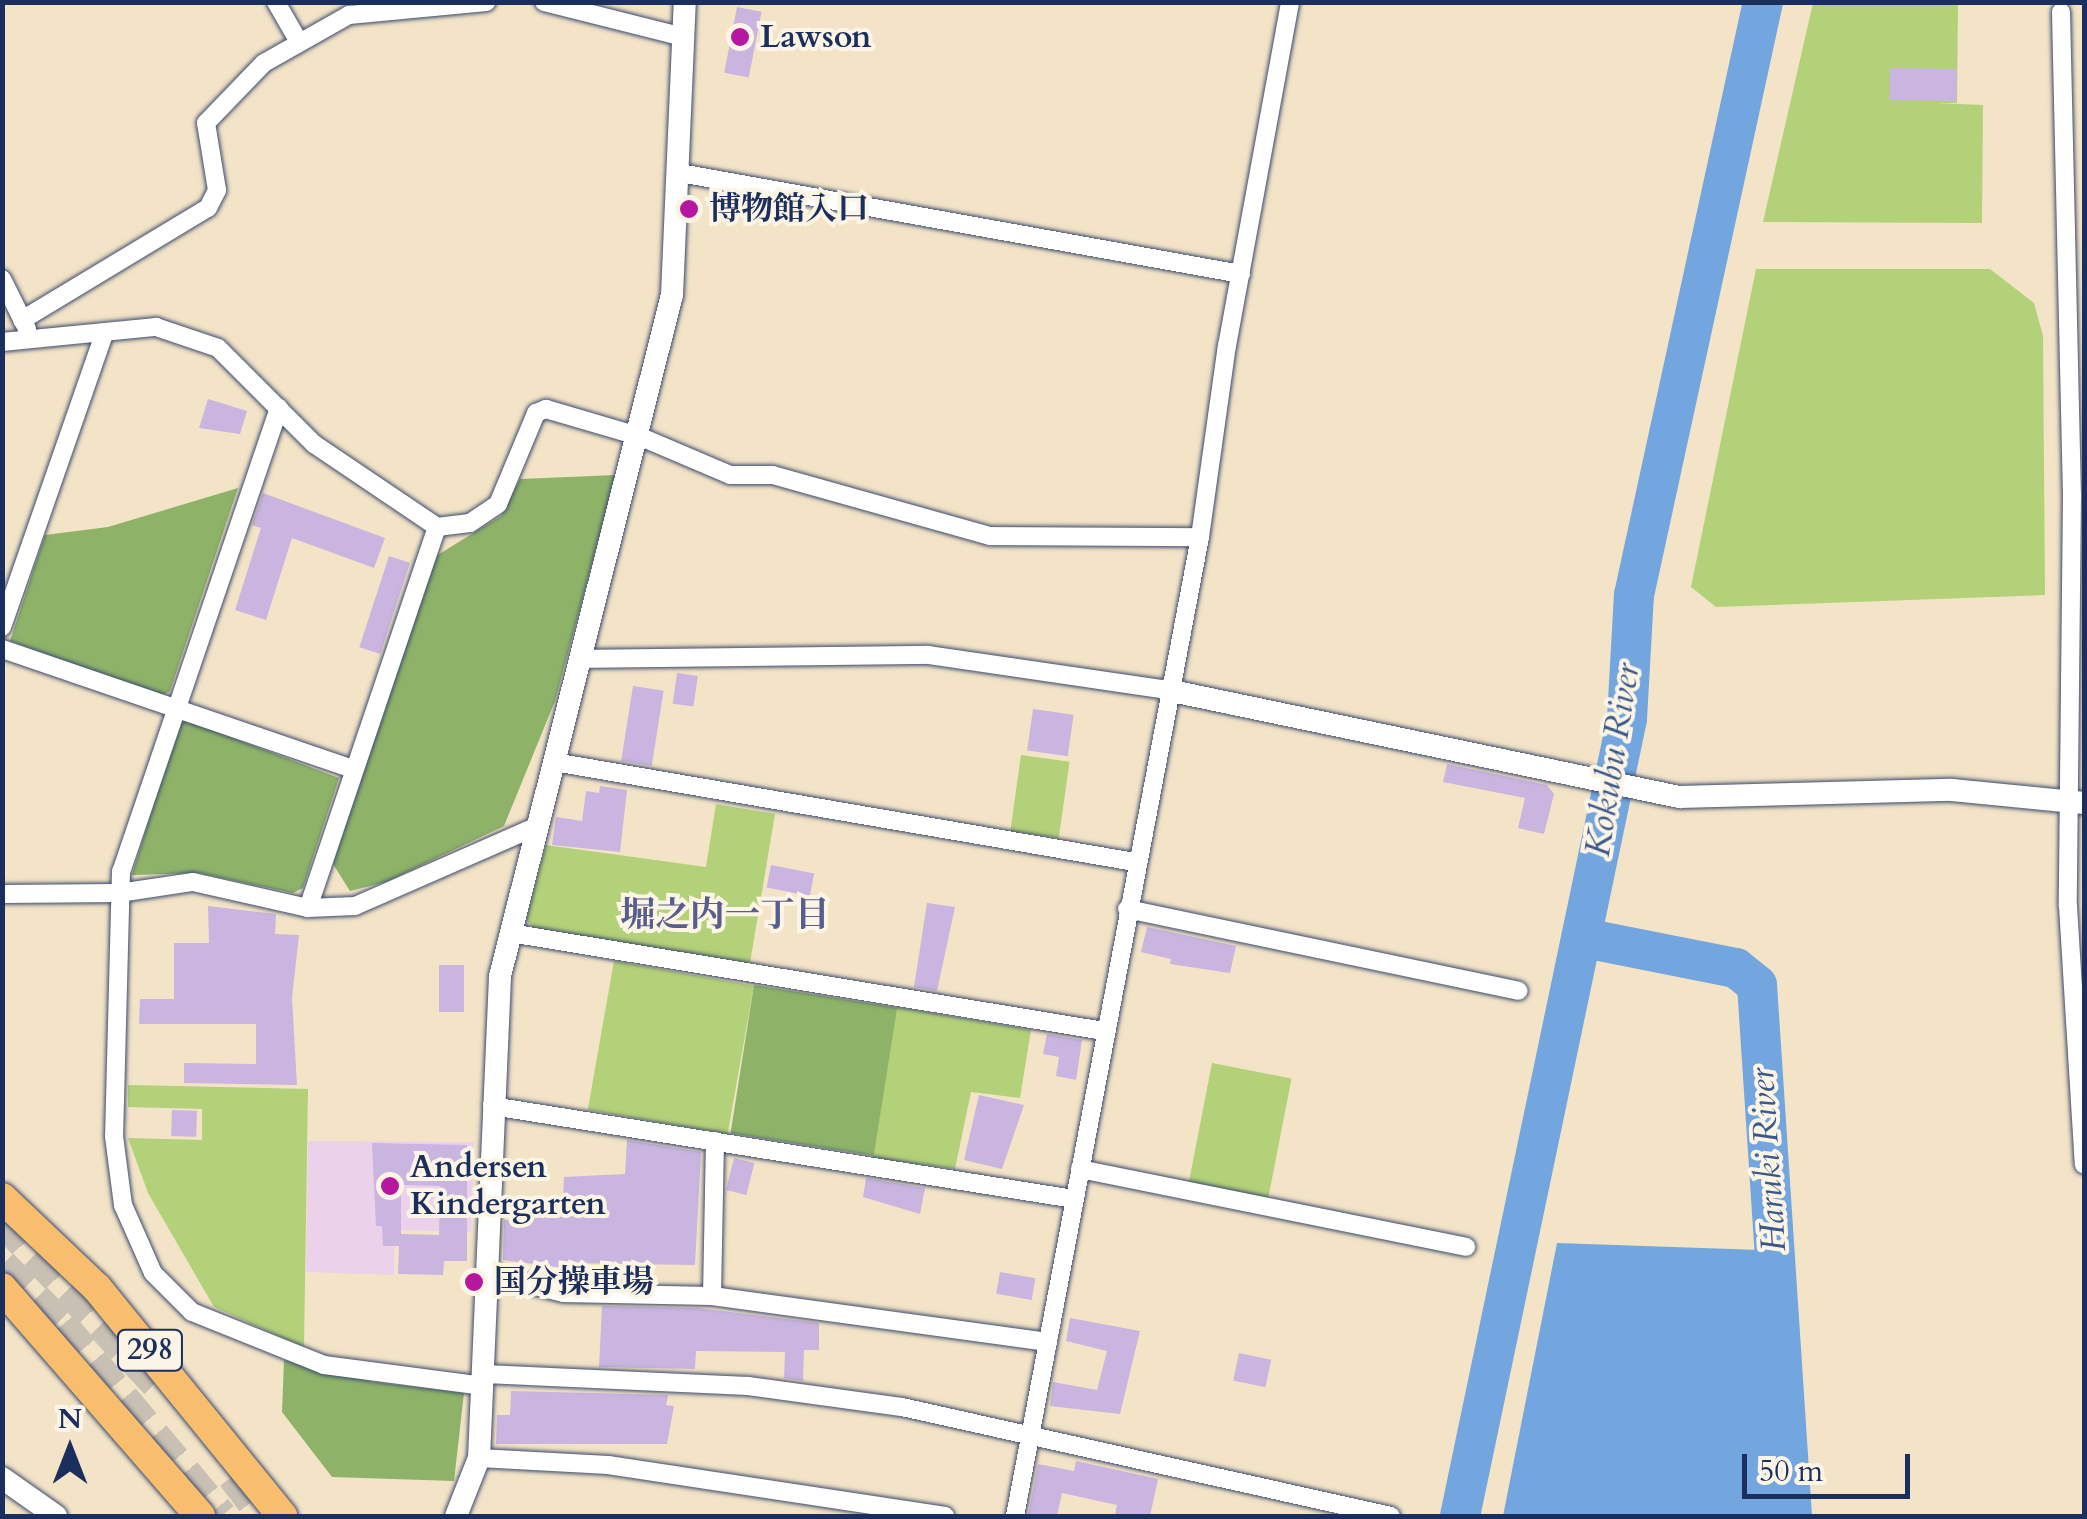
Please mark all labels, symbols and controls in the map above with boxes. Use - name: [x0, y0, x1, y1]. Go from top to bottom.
- place label: Lawson: [760, 18, 872, 56]
- marker: Lawson: [729, 26, 751, 48]
- place label: 博物館入口: [709, 190, 869, 228]
- marker: 博物館入口: [678, 198, 700, 220]
- water label: Kokubu River: [1577, 660, 1649, 860]
- district label: 堀之内一丁目: [620, 894, 830, 936]
- water label: Haruki River: [1741, 1067, 1795, 1253]
- place label: Andersen Kindergarten: [410, 1149, 606, 1224]
- marker: Andersen Kindergarten: [379, 1175, 401, 1197]
- place label: 国分操車場: [494, 1263, 654, 1301]
- marker: 国分操車場: [463, 1271, 485, 1293]
- road number: 298: [115, 1325, 185, 1375]
- north arrow: [20, 1399, 120, 1499]
- text: N: [58, 1400, 82, 1438]
- scale bar: [1747, 1434, 1914, 1496]
- text: 50 m: [1759, 1451, 1823, 1492]

